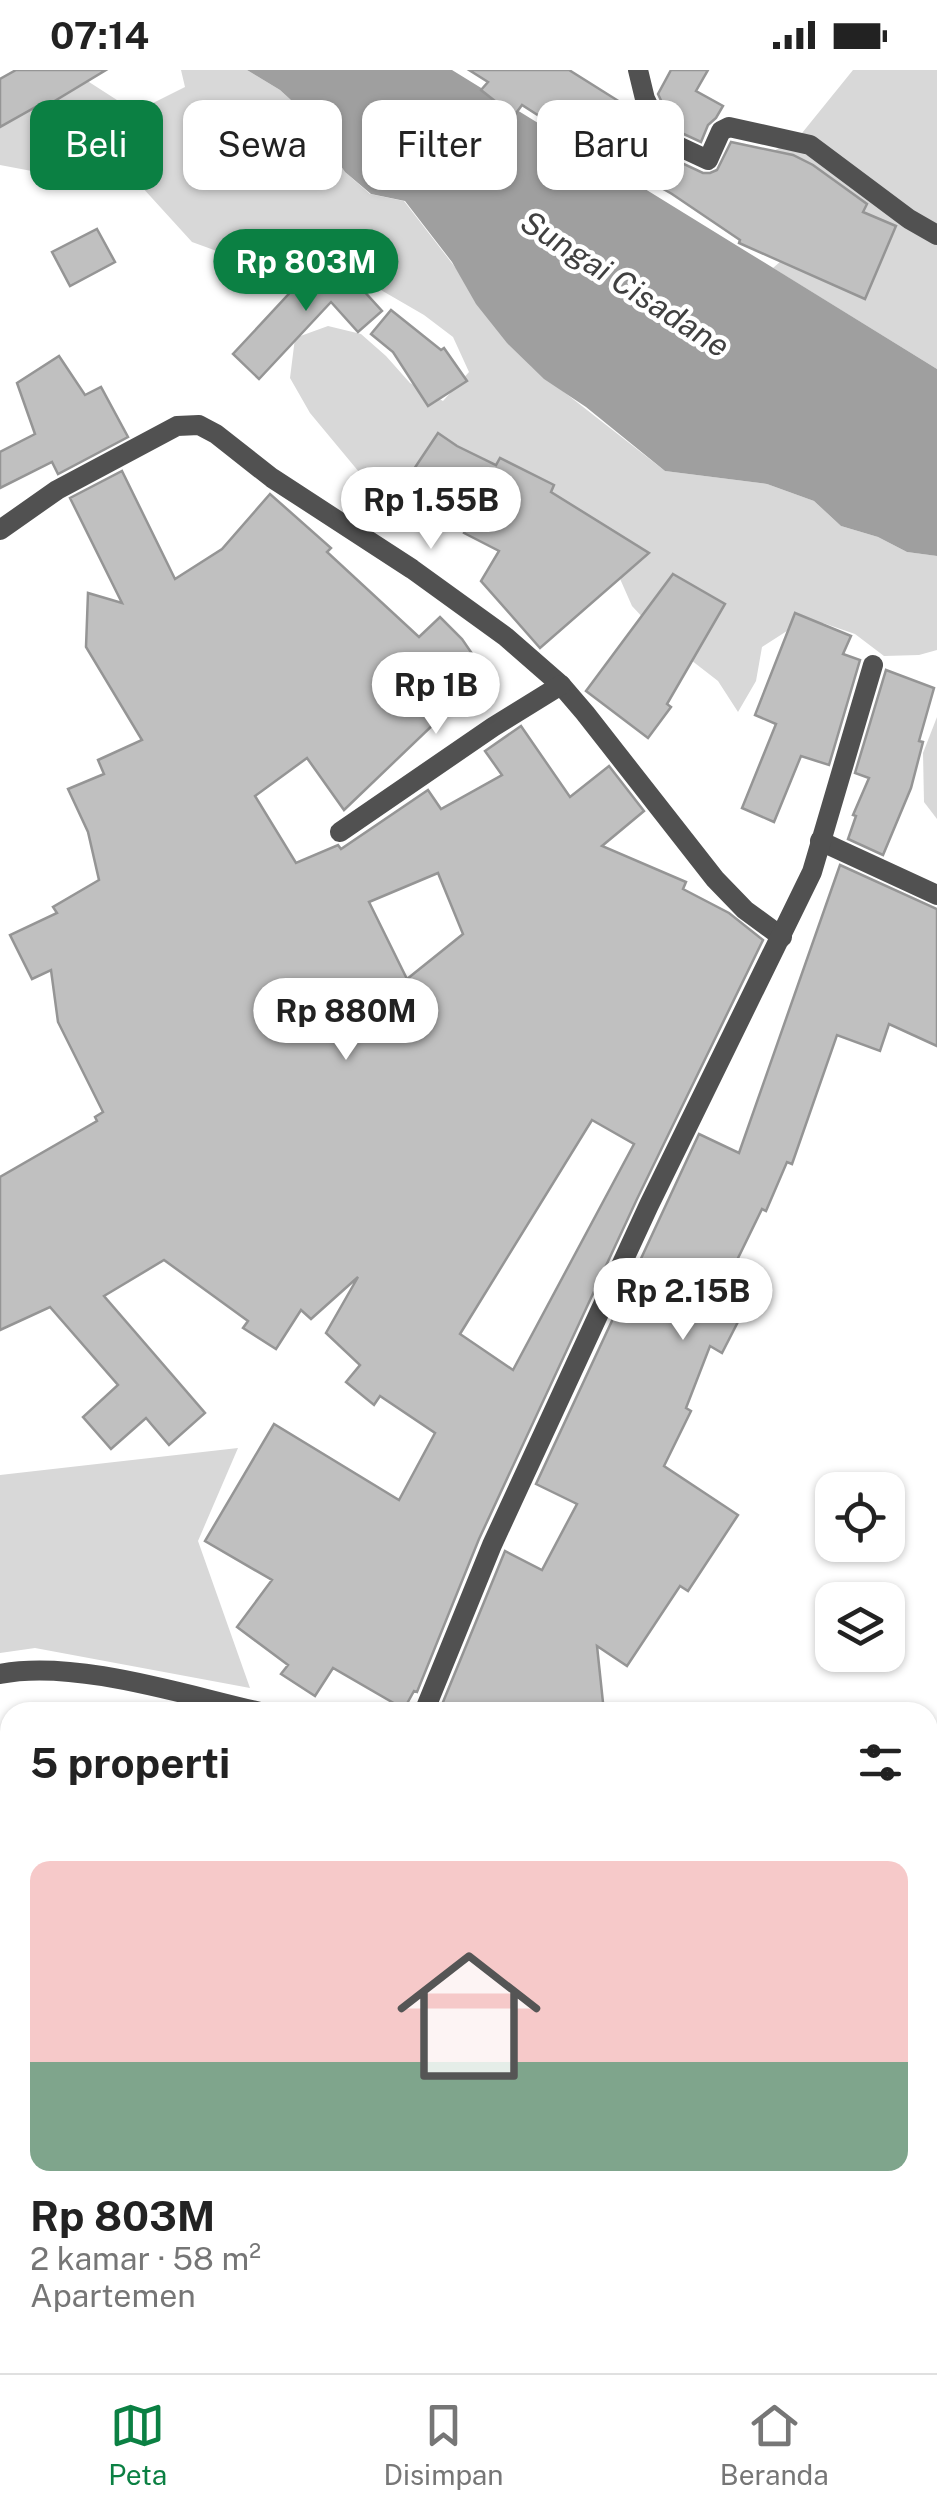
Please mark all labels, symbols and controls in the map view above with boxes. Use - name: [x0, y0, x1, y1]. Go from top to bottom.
- text: 07:14: [50, 13, 149, 58]
- chip: Beli: [30, 100, 163, 190]
- chip: Sewa: [183, 100, 342, 190]
- chip: Filter: [362, 100, 517, 190]
- chip: Baru: [537, 100, 684, 190]
- water label: Sungai Cisadane: [514, 202, 736, 365]
- pin: Rp 803M: [214, 229, 398, 314]
- text: Rp 803M: [235, 243, 377, 280]
- pin: Rp 1.55B: [328, 467, 534, 552]
- text: Rp 1.55B: [363, 481, 499, 518]
- pin: Rp 1B: [366, 652, 506, 737]
- text: Rp 1B: [394, 666, 478, 703]
- pin: Rp 880M: [254, 978, 438, 1063]
- text: Rp 880M: [275, 992, 417, 1029]
- pin: Rp 2.15B: [580, 1258, 786, 1343]
- text: Rp 2.15B: [616, 1272, 750, 1309]
- map controls: [815, 1472, 905, 1672]
- button: locate: [815, 1472, 905, 1562]
- button: layers: [815, 1582, 905, 1672]
- icon: filters: [853, 1735, 908, 1790]
- text: 5 properti: [30, 1738, 230, 1787]
- icon: home: [379, 1926, 559, 2106]
- text: Rp 803M: [30, 2191, 215, 2240]
- text: 2 kamar · 58 m²: [30, 2240, 261, 2277]
- text: Apartemen: [30, 2277, 196, 2314]
- tab: Peta: [108, 2398, 167, 2491]
- tab: Disimpan: [384, 2398, 504, 2491]
- tab: Beranda: [720, 2398, 829, 2491]

